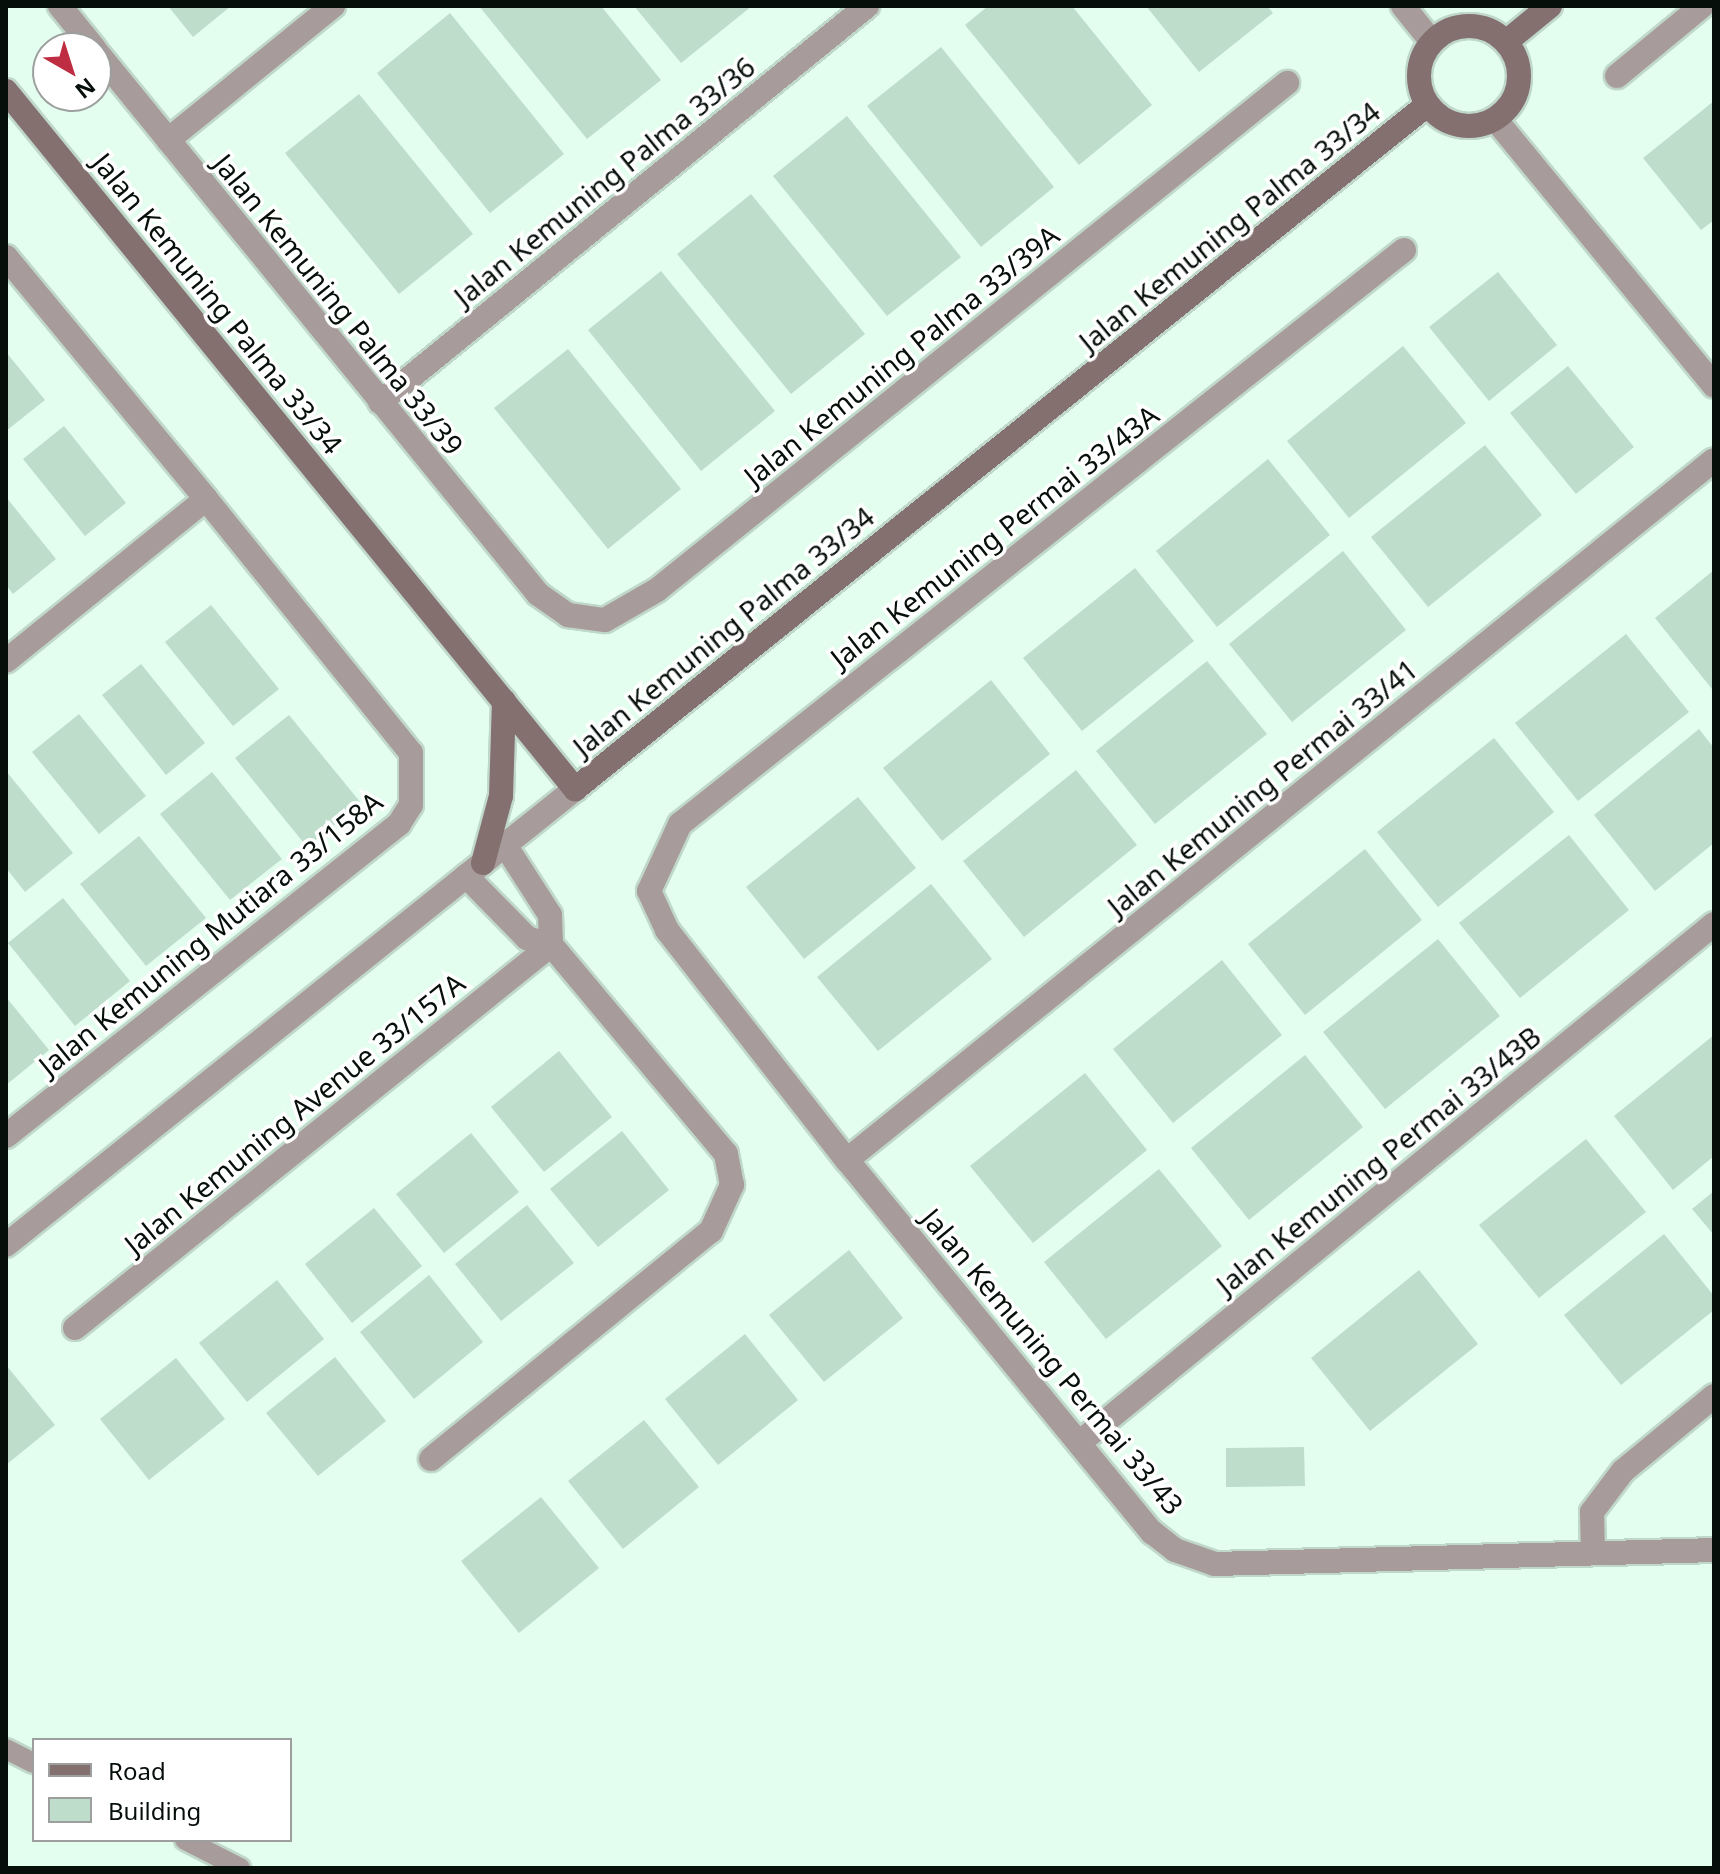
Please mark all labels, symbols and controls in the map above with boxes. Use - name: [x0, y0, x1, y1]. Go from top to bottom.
- north arrow: [32, 32, 112, 112]
- street label: Jalan Kemuning Palma 33/36: [447, 49, 761, 313]
- text: N: [69, 72, 102, 106]
- street label: Jalan Kemuning Palma 33/34: [1072, 94, 1386, 358]
- street label: Jalan Kemuning Palma 33/34: [86, 146, 350, 460]
- street label: Jalan Kemuning Palma 33/39: [207, 147, 471, 461]
- street label: Jalan Kemuning Palma 33/39A: [737, 218, 1065, 492]
- street label: Jalan Kemuning Permai 33/43A: [823, 398, 1165, 674]
- street label: Jalan Kemuning Palma 33/34: [566, 499, 880, 763]
- street label: Jalan Kemuning Permai 33/41: [1100, 652, 1424, 922]
- street label: Jalan Kemuning Mutiara 33/158A: [32, 784, 388, 1082]
- street label: Jalan Kemuning Avenue 33/157A: [117, 965, 471, 1261]
- street label: Jalan Kemuning Permai 33/43B: [1209, 1019, 1547, 1301]
- street label: Jalan Kemuning Permai 33/43: [915, 1201, 1191, 1521]
- legend: [32, 1738, 292, 1842]
- text: Road: [108, 1754, 166, 1787]
- text: Building: [108, 1794, 201, 1827]

